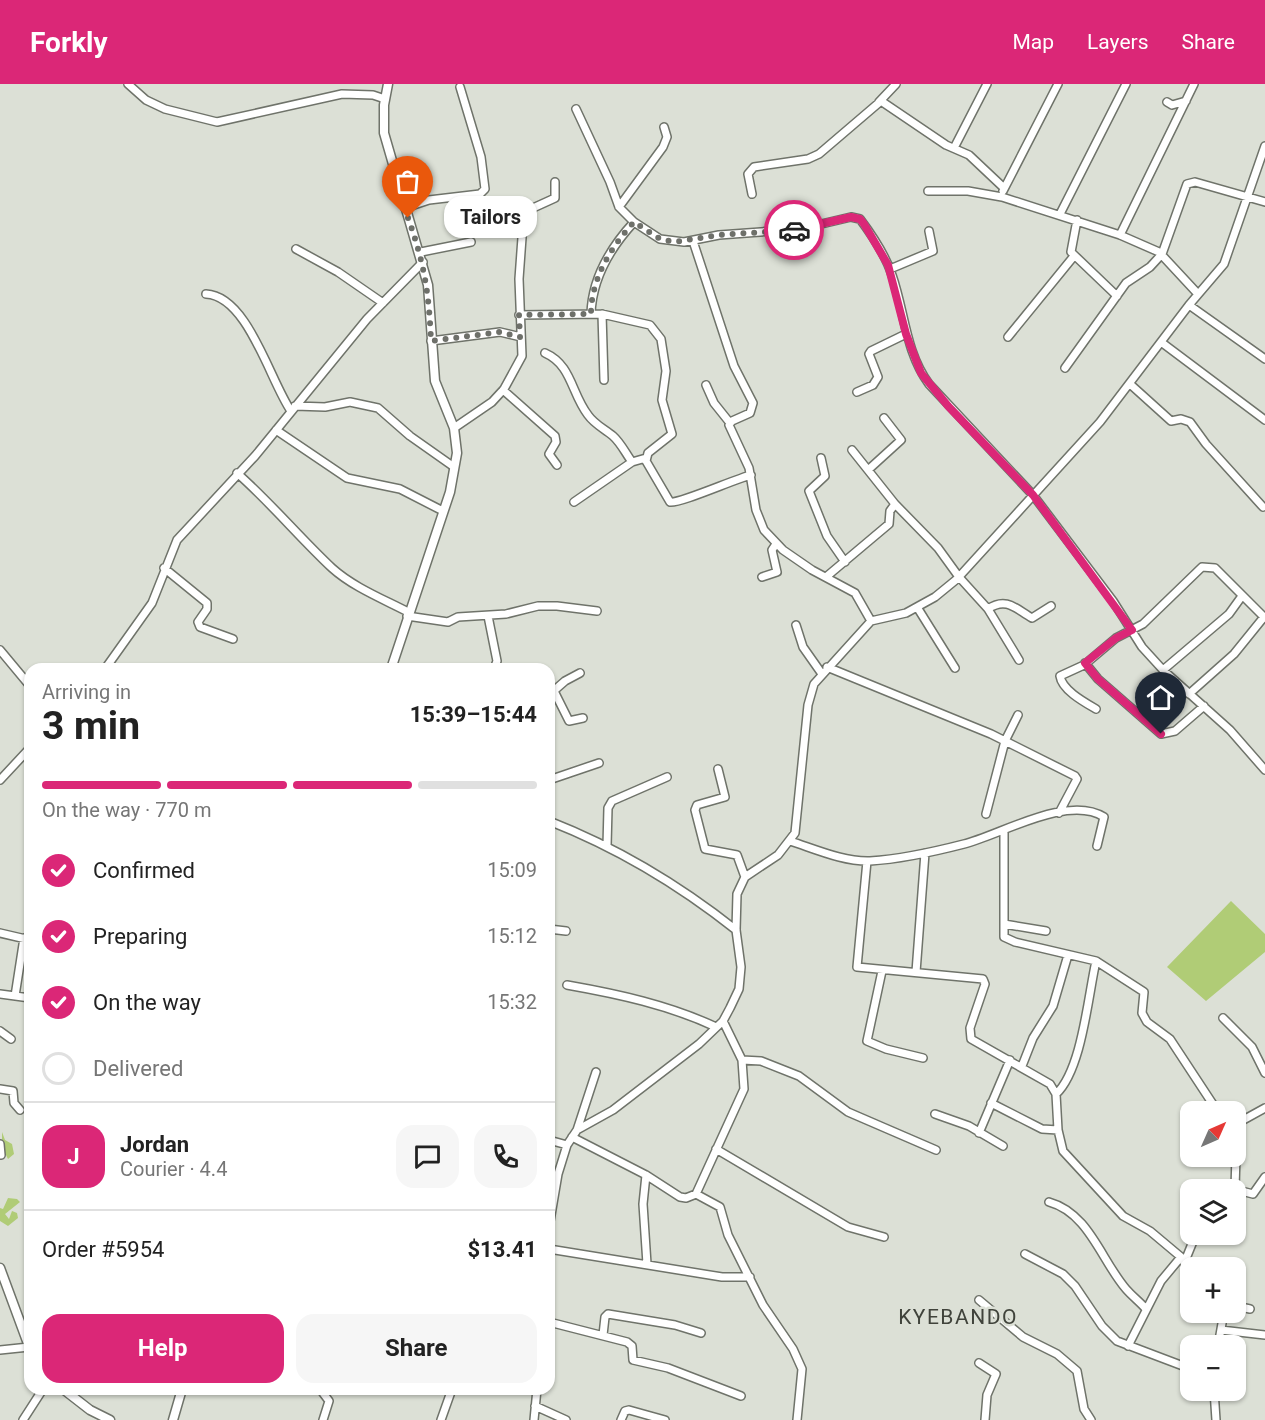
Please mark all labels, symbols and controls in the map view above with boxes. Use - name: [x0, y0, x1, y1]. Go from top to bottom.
- text: Forkly: [30, 26, 108, 59]
- text: Map: [1012, 30, 1054, 54]
- text: Layers: [1087, 30, 1148, 54]
- text: Share: [1181, 30, 1235, 54]
- pin: [382, 156, 433, 218]
- icon: bag: [391, 165, 424, 198]
- callout: Tailors: [444, 197, 537, 239]
- courier: [764, 200, 824, 260]
- text: Tailors: [460, 205, 521, 229]
- icon: car: [778, 214, 811, 247]
- pin: [1135, 672, 1186, 734]
- text: Arriving in: [42, 680, 131, 704]
- icon: home: [1144, 681, 1177, 714]
- text: 15:39–15:44: [410, 702, 537, 727]
- text: 3 min: [42, 703, 140, 749]
- text: On the way · 770 m: [42, 798, 211, 822]
- icon: check: [42, 854, 75, 887]
- text: Confirmed: [93, 858, 195, 883]
- text: 15:09: [487, 858, 537, 882]
- icon: check: [42, 920, 75, 953]
- text: Preparing: [93, 924, 187, 949]
- text: 15:12: [487, 924, 537, 948]
- icon: check: [42, 986, 75, 1019]
- text: On the way: [93, 990, 201, 1015]
- text: 15:32: [487, 990, 537, 1014]
- text: Delivered: [93, 1056, 183, 1081]
- north arrow: [1180, 1101, 1246, 1167]
- map controls: [1180, 1101, 1246, 1401]
- button: chat: [396, 1125, 459, 1188]
- button: phone: [474, 1125, 537, 1188]
- text: Jordan: [120, 1132, 189, 1157]
- text: J: [67, 1144, 80, 1169]
- text: Courier · 4.4: [120, 1157, 227, 1181]
- button: layers: [1180, 1179, 1246, 1245]
- text: Order #5954: [42, 1237, 164, 1262]
- text: $13.41: [468, 1237, 537, 1262]
- button: +: [1180, 1257, 1246, 1323]
- district label: KYEBANDO: [898, 1305, 1018, 1329]
- button: Help: [42, 1314, 284, 1383]
- button: Share: [296, 1314, 537, 1383]
- button: −: [1180, 1335, 1246, 1401]

